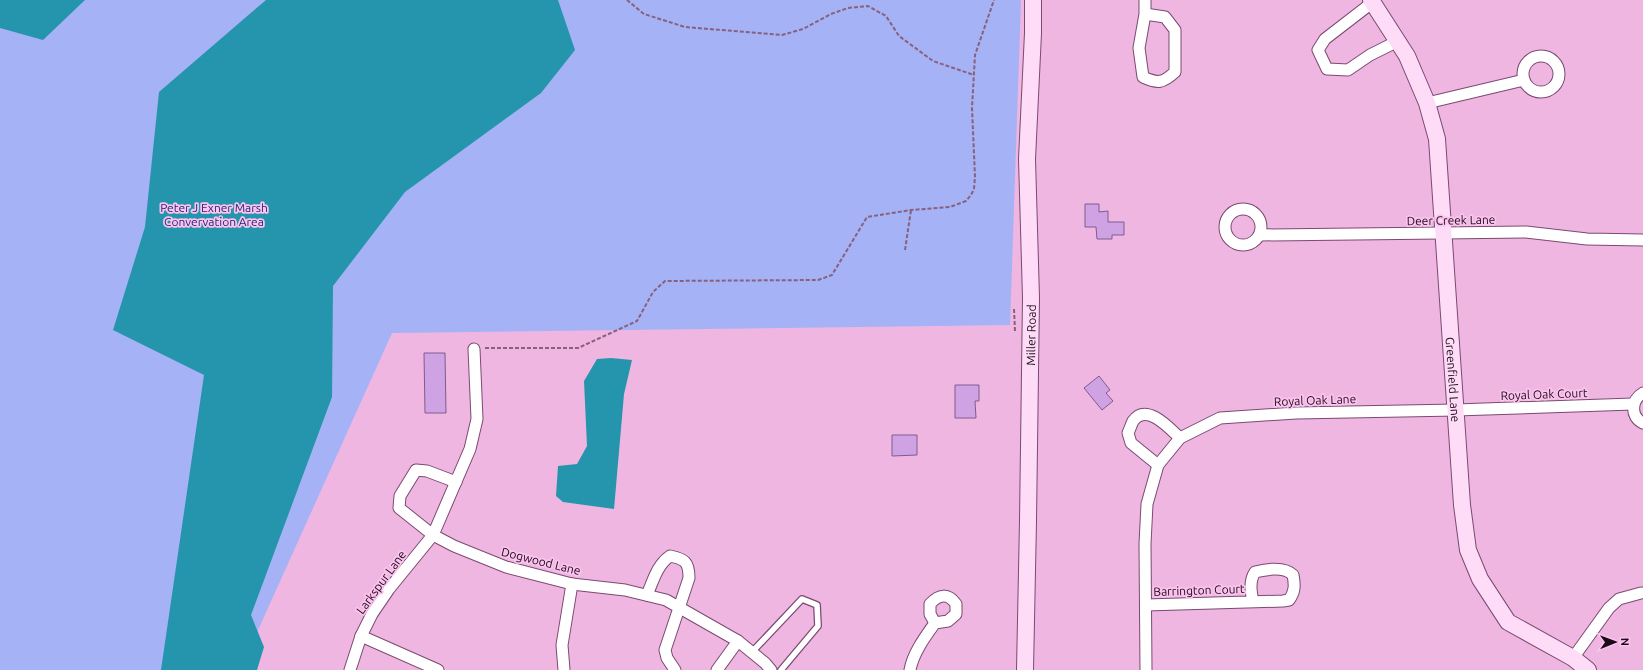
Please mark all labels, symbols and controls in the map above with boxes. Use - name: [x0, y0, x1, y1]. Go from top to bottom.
- park label: Peter J Exner Marsh Convervation Area: [160, 201, 268, 228]
- street label: Deer Creek Lane: [1407, 213, 1495, 227]
- street label: Miller Road: [1024, 304, 1037, 366]
- street label: Greenfield Lane: [1444, 336, 1463, 423]
- street label: Royal Oak Court: [1500, 386, 1588, 402]
- street label: Royal Oak Lane: [1274, 392, 1356, 408]
- street label: Dogwood Lane: [500, 545, 582, 577]
- street label: Larkspur Lane: [354, 548, 408, 616]
- street label: Barrington Court: [1153, 582, 1245, 598]
- north arrow: [1595, 622, 1635, 662]
- text: N: [1619, 638, 1631, 646]

